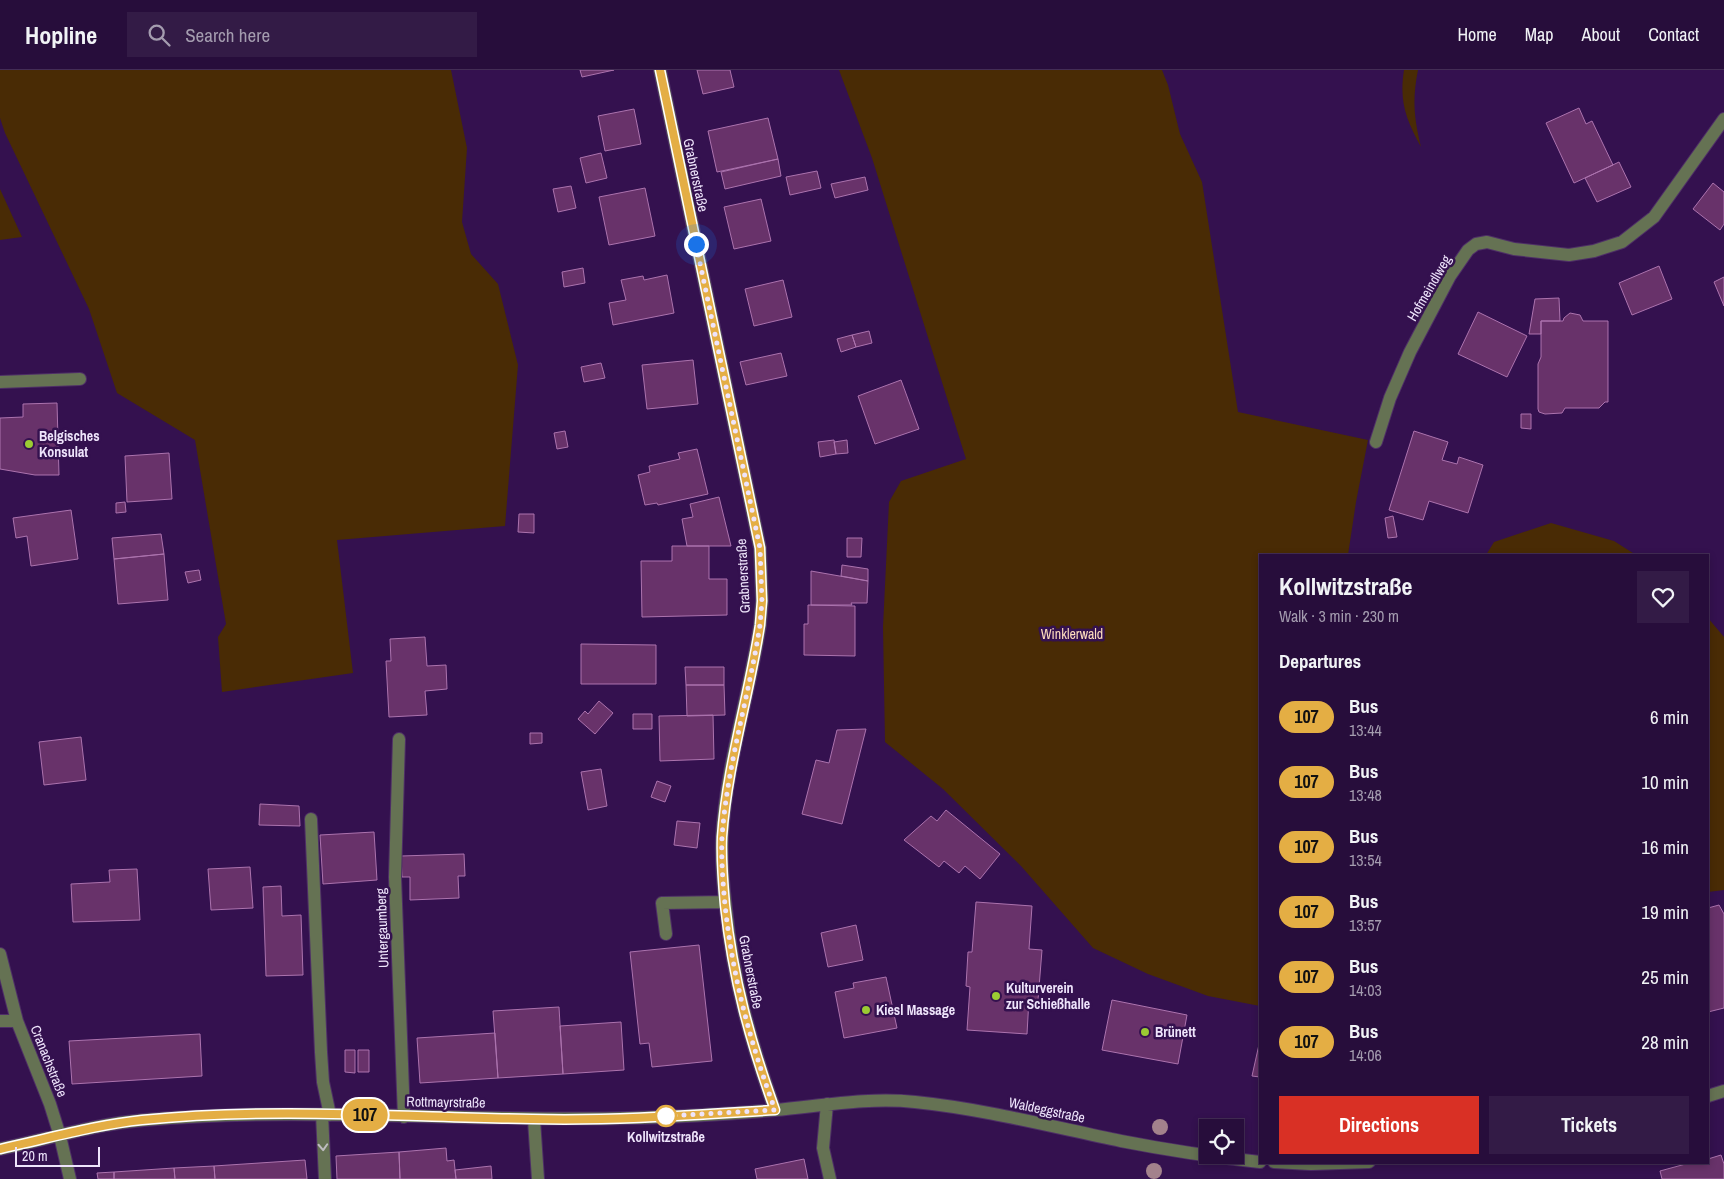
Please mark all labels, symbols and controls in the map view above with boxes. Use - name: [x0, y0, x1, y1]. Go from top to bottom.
- search box: [127, 12, 477, 57]
- text: Hopline: [25, 19, 97, 51]
- icon: search: [145, 21, 173, 49]
- text: Search here: [185, 22, 270, 48]
- text: Home: [1457, 22, 1497, 47]
- text: Map: [1525, 22, 1554, 47]
- text: About: [1582, 22, 1620, 47]
- text: Contact: [1648, 22, 1699, 47]
- street label: Grabnerstraße: [679, 137, 713, 213]
- your location: [684, 232, 709, 257]
- street label: Hofmeindlweg: [1403, 251, 1455, 324]
- place label: Belgisches Konsulat: [39, 427, 100, 461]
- marker: Belgisches Konsulat: [23, 438, 35, 450]
- street label: Grabnerstraße: [732, 538, 754, 614]
- text: Kollwitzstraße: [1279, 570, 1412, 602]
- button: heart: [1637, 571, 1689, 623]
- text: Walk · 3 min · 230 m: [1279, 605, 1399, 627]
- park label: Winklerwald: [1041, 625, 1103, 643]
- text: Departures: [1279, 648, 1361, 674]
- text: Bus: [1349, 693, 1378, 719]
- text: 107: [1294, 704, 1319, 729]
- text: 6 min: [1650, 704, 1689, 730]
- text: 13:44: [1349, 719, 1382, 741]
- text: Bus: [1349, 758, 1378, 784]
- text: 107: [1294, 769, 1319, 794]
- text: 10 min: [1641, 769, 1689, 795]
- text: 13:48: [1349, 784, 1382, 806]
- text: Bus: [1349, 823, 1378, 849]
- text: 107: [1294, 834, 1319, 859]
- text: 16 min: [1641, 834, 1689, 860]
- text: 13:54: [1349, 849, 1382, 871]
- street label: Untergaumberg: [372, 887, 392, 968]
- text: Bus: [1349, 888, 1378, 914]
- text: 107: [1294, 899, 1319, 924]
- text: 19 min: [1641, 899, 1689, 925]
- text: 13:57: [1349, 914, 1382, 936]
- street label: Grabnerstraße: [735, 934, 767, 1010]
- text: Bus: [1349, 953, 1378, 979]
- text: 107: [1294, 964, 1319, 989]
- text: 25 min: [1641, 964, 1689, 990]
- place label: Kulturverein zur Schießhalle: [1006, 979, 1090, 1013]
- text: 14:03: [1349, 979, 1382, 1001]
- marker: Kulturverein zur Schießhalle: [990, 990, 1002, 1002]
- place label: Kiesl Massage: [876, 1001, 955, 1019]
- marker: Kiesl Massage: [860, 1004, 872, 1016]
- text: Bus: [1349, 1018, 1378, 1044]
- street label: Cranachstraße: [26, 1022, 72, 1100]
- place label: Brünett: [1155, 1023, 1196, 1041]
- marker: Brünett: [1139, 1026, 1151, 1038]
- text: 107: [1294, 1029, 1319, 1054]
- text: 28 min: [1641, 1029, 1689, 1055]
- text: 14:06: [1349, 1044, 1382, 1066]
- street label: Rottmayrstraße: [406, 1092, 486, 1112]
- street label: Waldeggstraße: [1007, 1093, 1087, 1127]
- button: Directions: [1279, 1096, 1479, 1154]
- button: Tickets: [1489, 1096, 1689, 1154]
- line badge: 107: [336, 1099, 394, 1131]
- text: 107: [353, 1102, 377, 1127]
- marker: Kollwitzstraße: [655, 1105, 677, 1127]
- map controls: [1199, 1119, 1244, 1164]
- button: locate: [1199, 1119, 1244, 1164]
- place label: Kollwitzstraße: [627, 1128, 705, 1146]
- one-way arrow: [318, 1143, 328, 1151]
- scale bar: [15, 1144, 100, 1167]
- text: 20 m: [22, 1147, 48, 1165]

